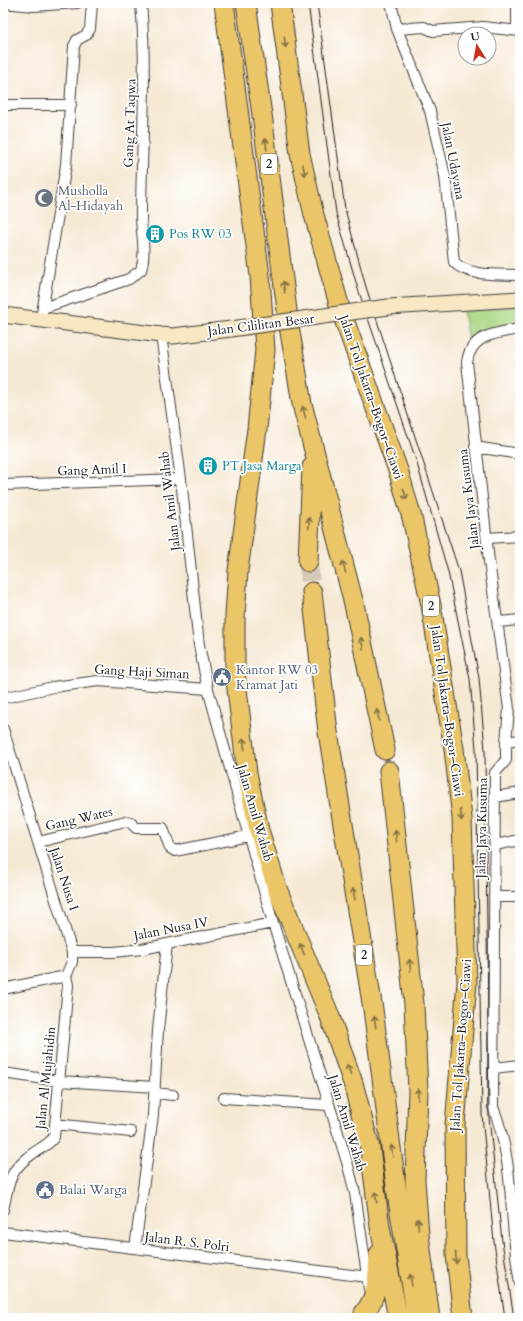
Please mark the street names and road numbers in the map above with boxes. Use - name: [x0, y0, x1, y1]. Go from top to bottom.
- street label: Gang At Taqwa: [119, 78, 141, 168]
- street label: Jalan Udayana: [436, 119, 469, 202]
- road number: 2: [261, 154, 277, 174]
- street label: Jalan Cililitan Besar: [205, 309, 316, 341]
- street label: Jalan Tol Jakarta–Bogor–Ciawi: [334, 311, 408, 482]
- street label: Jalan Jaya Kusuma: [454, 448, 484, 552]
- street label: Jalan Amil Wahab: [155, 450, 185, 554]
- street label: Gang Amil I: [57, 460, 127, 480]
- road number: 2: [423, 596, 439, 616]
- street label: Jalan Tol Jakarta–Bogor–Ciawi: [426, 622, 468, 798]
- street label: Gang Haji Siman: [94, 661, 191, 684]
- street label: Jalan Amil Wahab: [232, 760, 277, 864]
- street label: Jalan Jaya Kusuma: [472, 777, 492, 881]
- street label: Gang Wates: [44, 803, 114, 835]
- street label: Jalan Nusa I: [45, 843, 83, 913]
- street label: Jalan Nusa IV: [130, 913, 210, 945]
- road number: 2: [356, 945, 372, 965]
- street label: Jalan Tol Jakarta–Bogor–Ciawi: [446, 958, 476, 1134]
- street label: Jalan Al Mujahidin: [31, 1025, 60, 1132]
- street label: Jalan Amil Wahab: [323, 1071, 370, 1174]
- street label: Jalan R. S. Polri: [142, 1228, 231, 1256]

